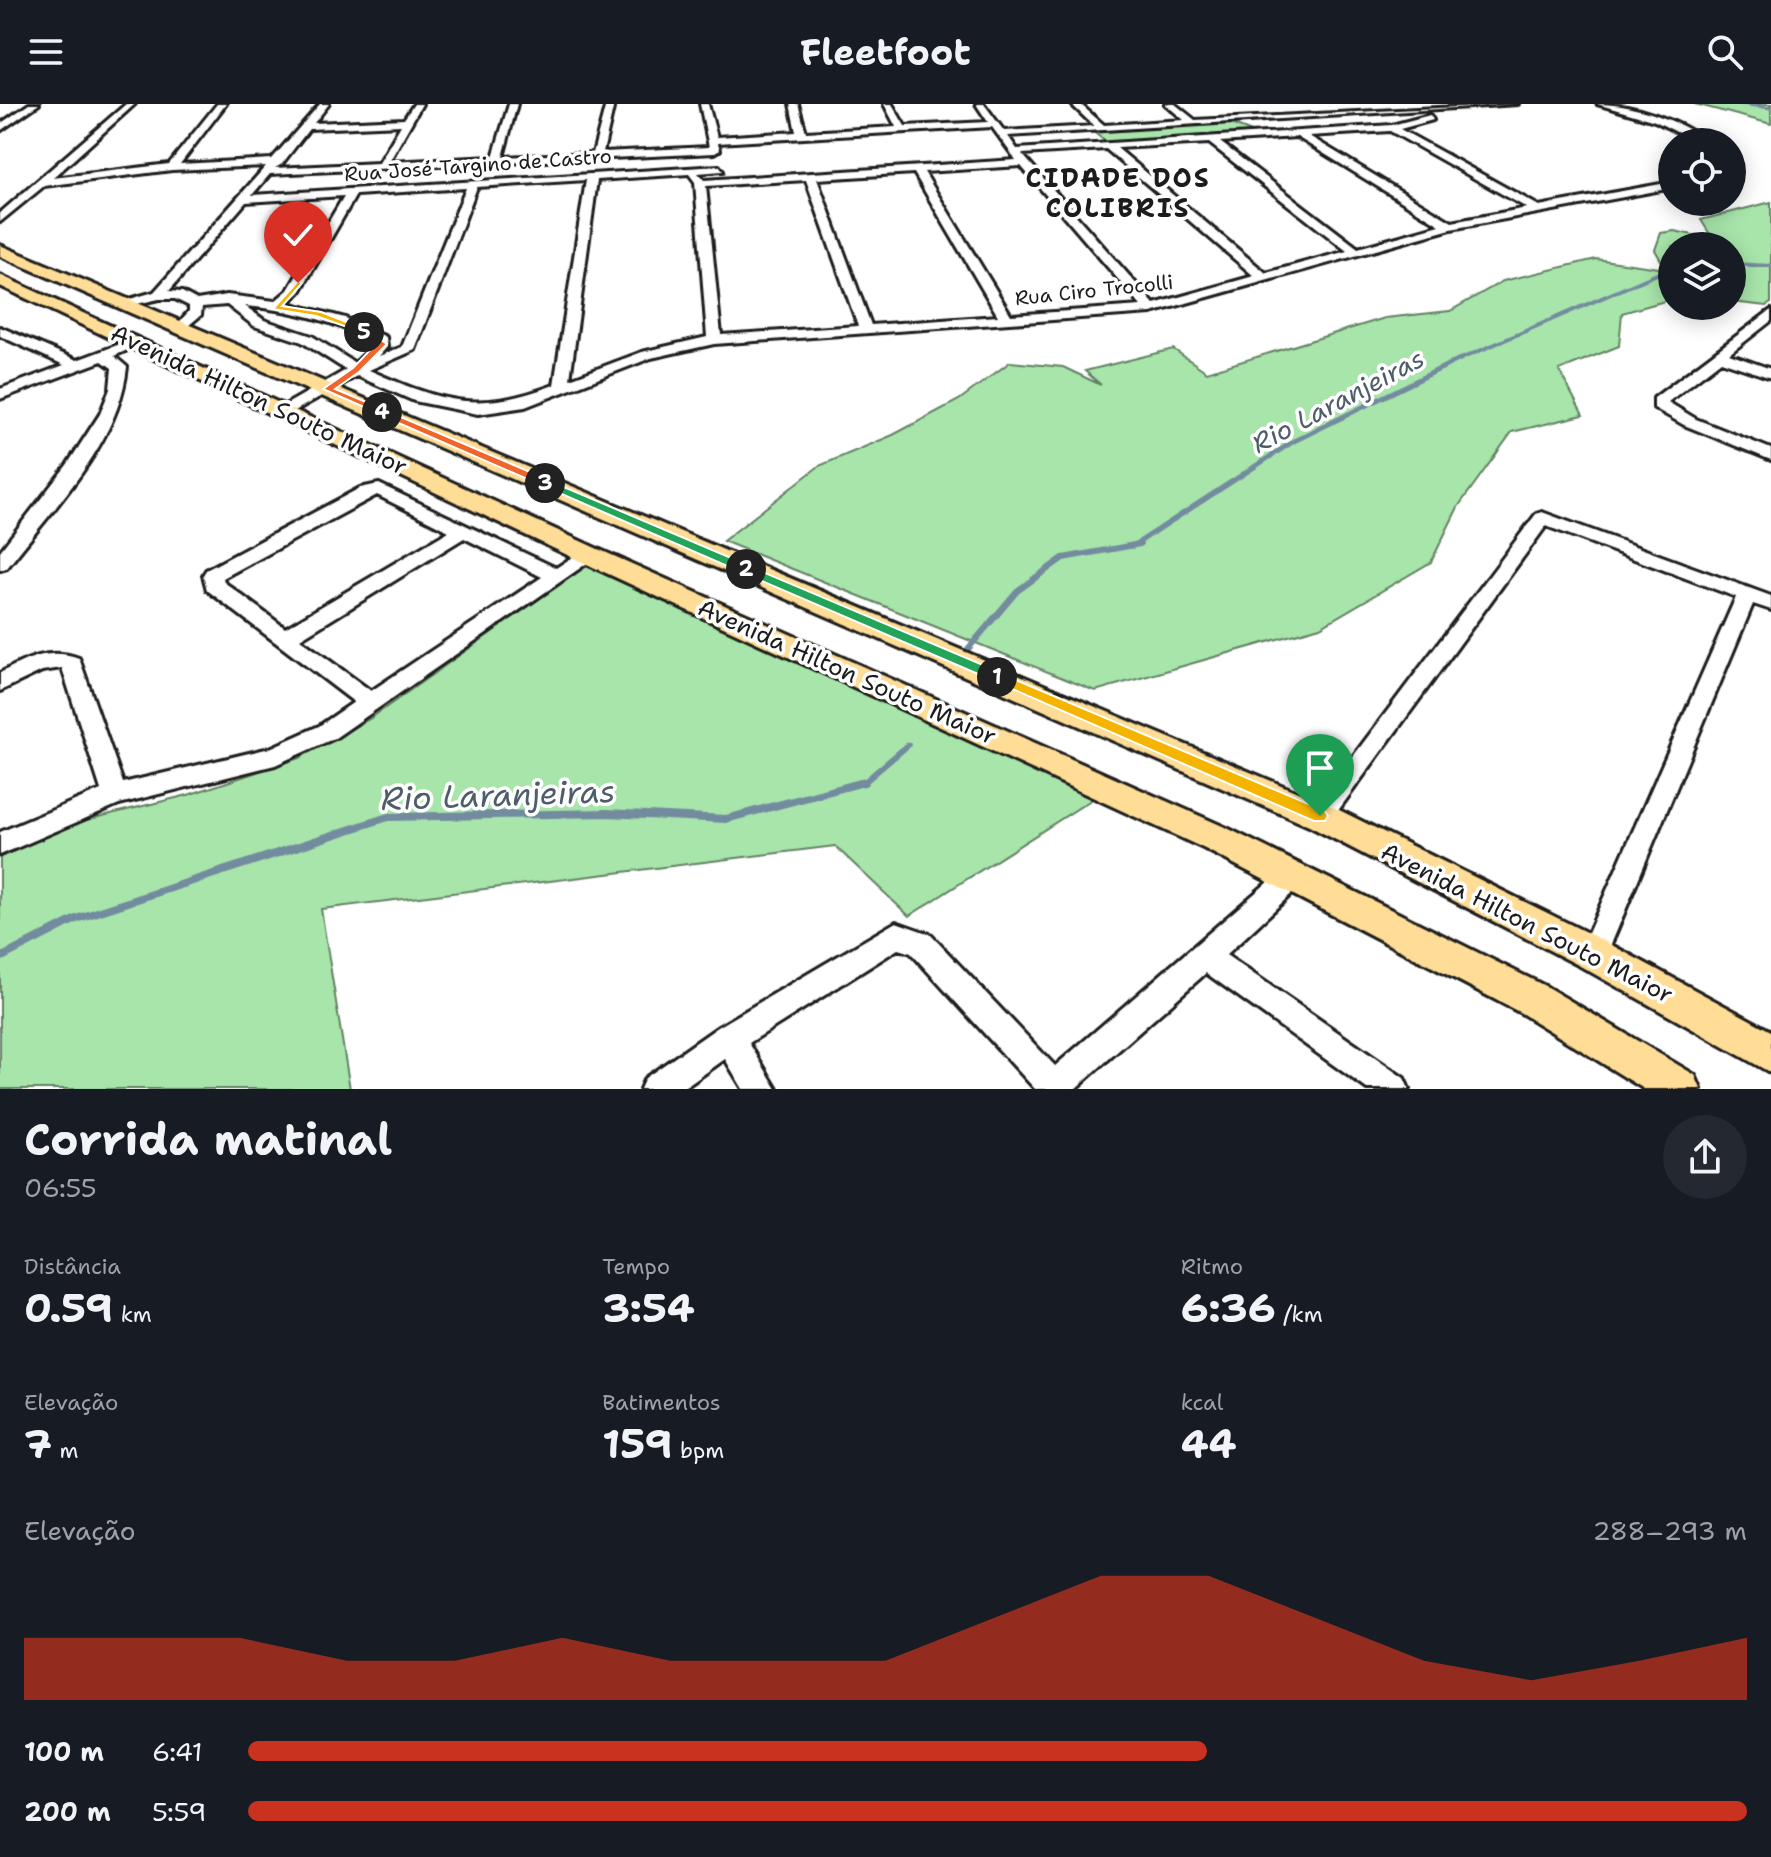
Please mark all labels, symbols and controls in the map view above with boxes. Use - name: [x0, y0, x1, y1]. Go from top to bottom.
- text: Fleetfoot: [800, 28, 971, 77]
- icon: menu: [24, 30, 68, 74]
- icon: search: [1703, 30, 1747, 74]
- map controls: [1658, 128, 1746, 320]
- button: locate: [1658, 128, 1746, 216]
- street label: Rua José Targino de Castro: [343, 143, 613, 187]
- district label: CIDADE DOS COLIBRIS: [1025, 160, 1211, 225]
- pin: [264, 201, 332, 283]
- icon: check: [276, 213, 320, 257]
- button: layers: [1658, 232, 1746, 320]
- street label: Rua Ciro Trocolli: [1014, 269, 1174, 311]
- pin: 5: [344, 312, 384, 352]
- street label: Avenida Hilton Souto Maior: [106, 317, 412, 483]
- text: 5: [357, 317, 371, 346]
- water label: Rio Laranjeiras: [1245, 340, 1430, 461]
- pin: 4: [362, 392, 402, 432]
- text: 4: [374, 397, 390, 426]
- pin: 3: [525, 463, 565, 503]
- text: 3: [537, 468, 553, 497]
- pin: 2: [726, 549, 766, 589]
- text: 2: [738, 554, 754, 583]
- street label: Avenida Hilton Souto Maior: [693, 592, 1001, 752]
- pin: 1: [977, 657, 1017, 697]
- text: 1: [992, 662, 1002, 691]
- pin: [1286, 734, 1354, 816]
- icon: arrive: [1298, 746, 1342, 790]
- water label: Rio Laranjeiras: [380, 769, 616, 820]
- street label: Avenida Hilton Souto Maior: [1376, 835, 1678, 1011]
- text: Corrida matinal: [24, 1110, 392, 1169]
- button: share: [1663, 1115, 1747, 1199]
- text: 06:55: [24, 1170, 97, 1205]
- text: Distância: [24, 1252, 121, 1281]
- text: Tempo: [602, 1252, 670, 1281]
- text: Ritmo: [1181, 1252, 1243, 1281]
- text: 0.59: [24, 1281, 113, 1335]
- text: 3:54: [602, 1281, 695, 1335]
- text: 6:36: [1181, 1281, 1276, 1335]
- text: km: [113, 1300, 152, 1329]
- text: /km: [1276, 1300, 1323, 1329]
- text: Elevação: [24, 1388, 118, 1417]
- text: Batimentos: [602, 1388, 721, 1417]
- text: kcal: [1181, 1388, 1223, 1417]
- text: 7: [24, 1417, 52, 1471]
- text: 159: [602, 1417, 672, 1471]
- text: 44: [1181, 1417, 1237, 1471]
- text: m: [52, 1436, 78, 1465]
- text: bpm: [672, 1436, 724, 1465]
- text: Elevação: [24, 1513, 135, 1548]
- text: 288–293 m: [1592, 1513, 1747, 1548]
- text: 100 m: [24, 1734, 104, 1769]
- text: 6:41: [152, 1734, 203, 1769]
- text: 200 m: [24, 1794, 111, 1829]
- text: 5:59: [152, 1794, 206, 1829]

